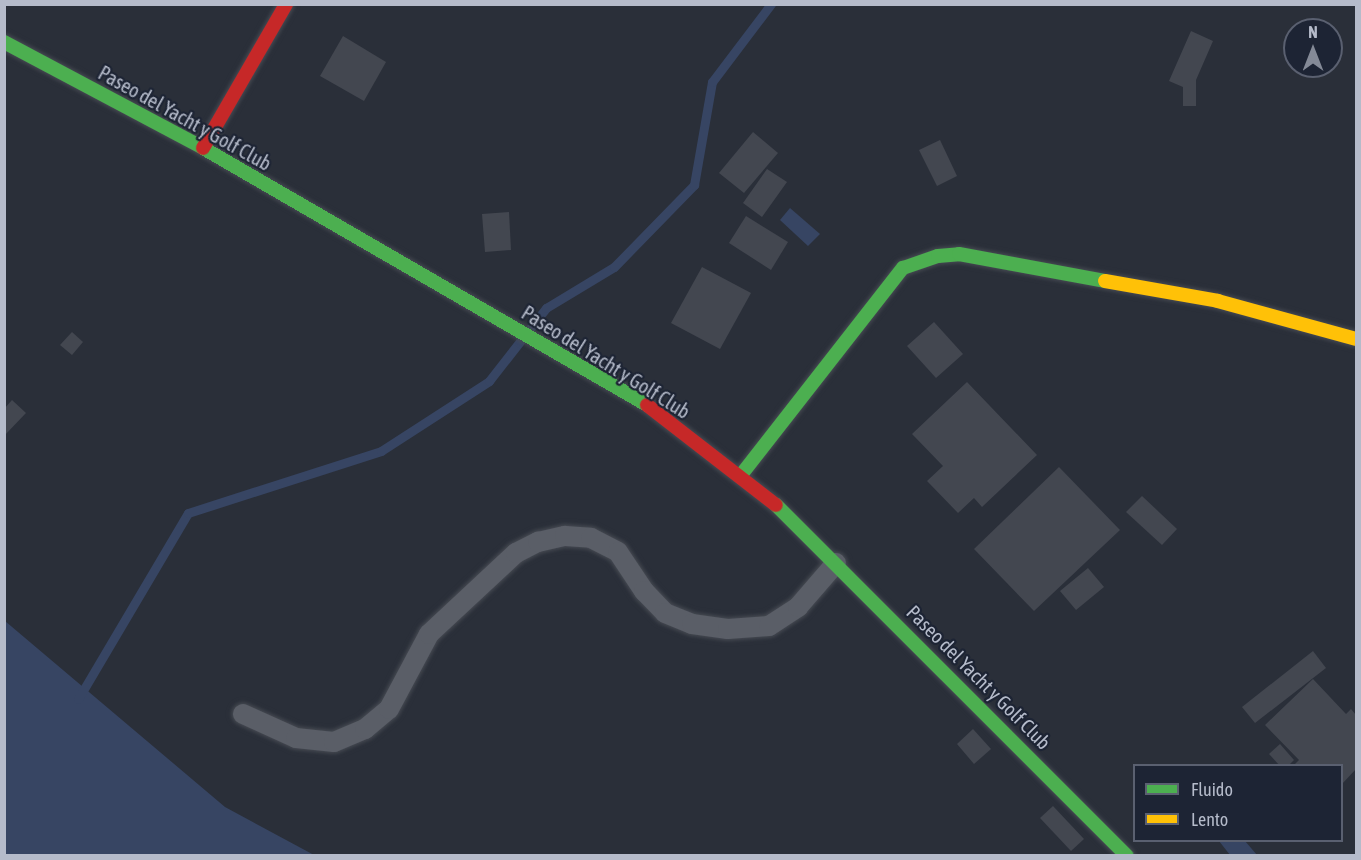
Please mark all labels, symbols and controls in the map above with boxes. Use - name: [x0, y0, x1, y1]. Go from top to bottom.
- north arrow: [1283, 18, 1343, 78]
- text: N: [1308, 23, 1318, 41]
- street label: Paseo del Yacht y Golf Club: [94, 60, 276, 176]
- street label: Paseo del Yacht y Golf Club: [517, 300, 695, 424]
- street label: Paseo del Yacht y Golf Club: [902, 600, 1056, 754]
- legend: [1133, 764, 1343, 842]
- text: Fluido: [1191, 779, 1233, 800]
- text: Lento: [1191, 809, 1228, 830]

